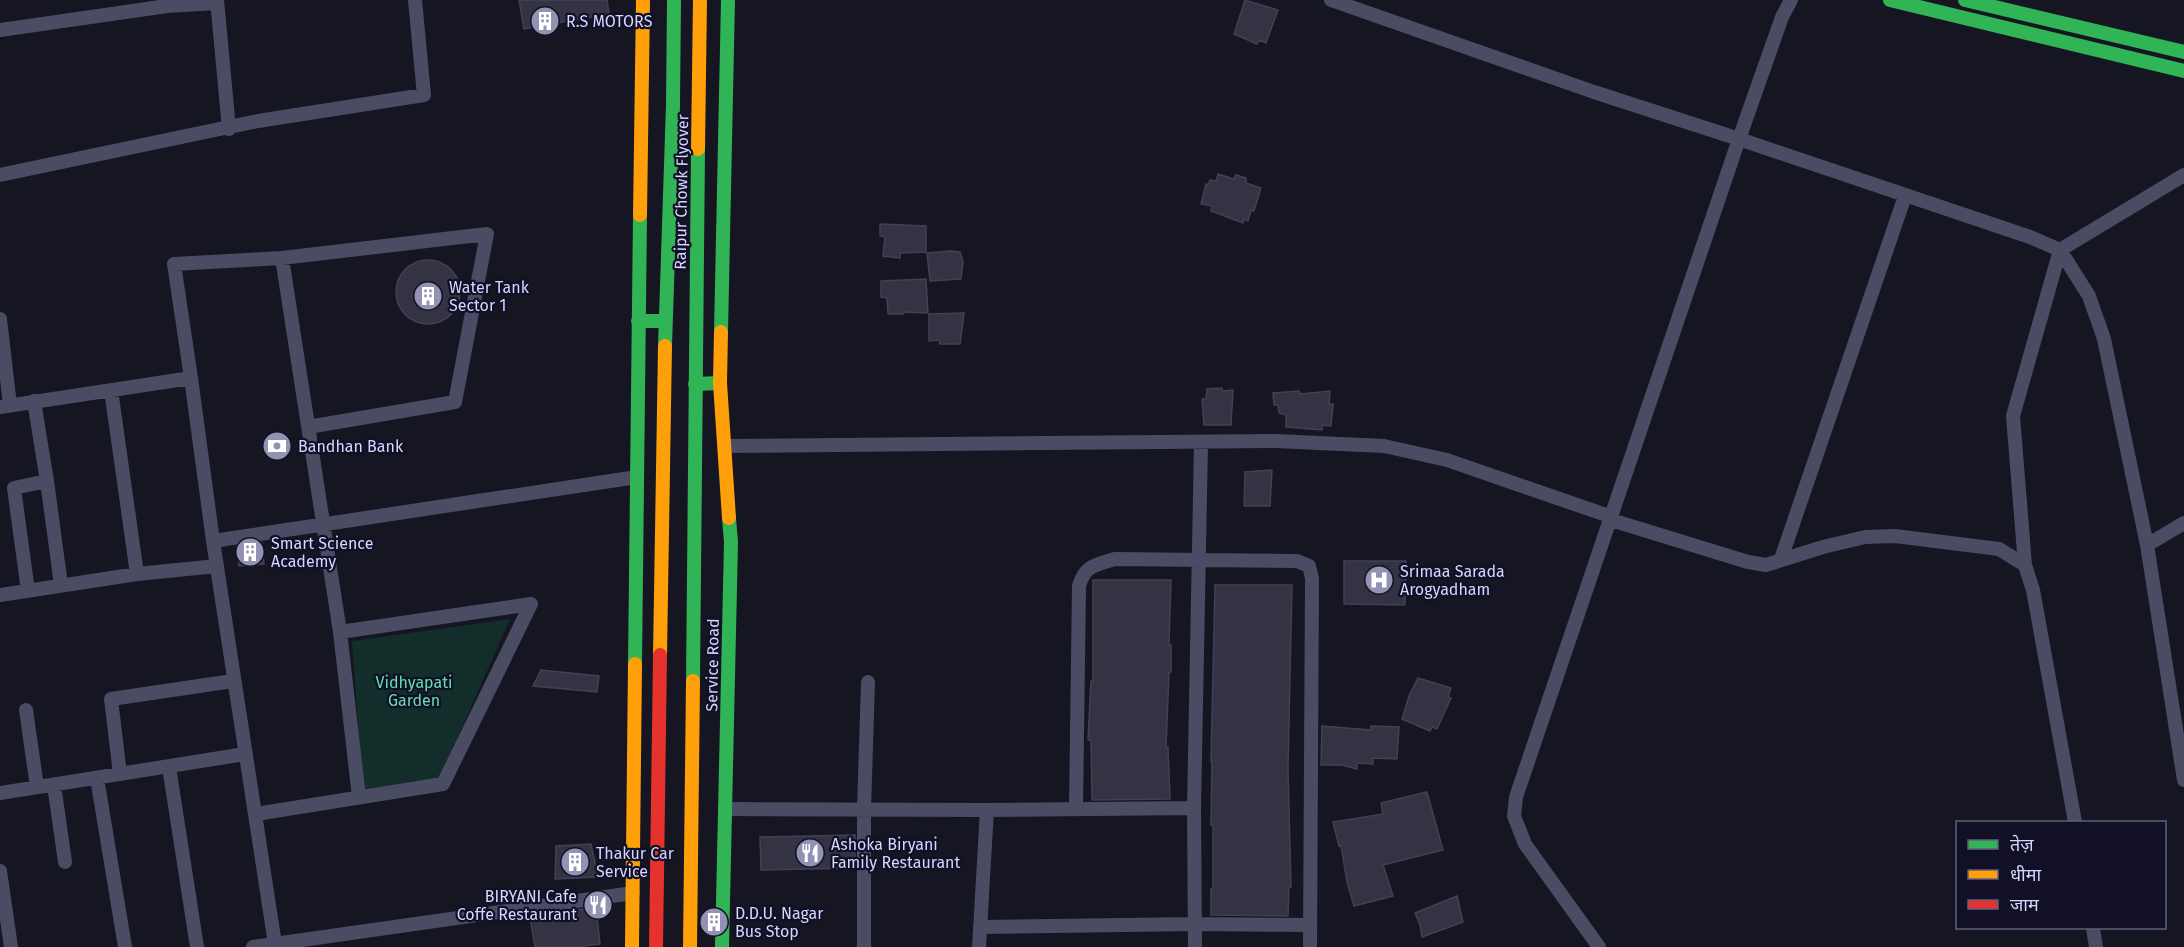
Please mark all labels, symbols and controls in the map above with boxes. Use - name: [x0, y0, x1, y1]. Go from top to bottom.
- building icon: R.S MOTORS: [529, 5, 561, 37]
- place label: R.S MOTORS: [566, 12, 653, 31]
- street label: Raipur Chowk Flyover: [671, 113, 692, 270]
- place label: Water Tank Sector 1: [449, 278, 530, 315]
- building icon: Water Tank Sector 1: [412, 280, 444, 312]
- bank icon: Bandhan Bank: [261, 430, 293, 462]
- place label: Bandhan Bank: [298, 437, 404, 456]
- place label: Smart Science Academy: [271, 534, 373, 571]
- building icon: Smart Science Academy: [234, 536, 266, 568]
- place label: Srimaa Sarada Arogyadham: [1400, 562, 1505, 599]
- hospital icon: Srimaa Sarada Arogyadham: [1363, 564, 1395, 596]
- street label: Service Road: [702, 618, 723, 712]
- park label: Vidhyapati Garden: [376, 673, 452, 710]
- legend: [1956, 821, 2166, 929]
- text: तेज़: [2010, 834, 2034, 856]
- place label: Ashoka Biryani Family Restaurant: [831, 835, 960, 872]
- restaurant icon: Ashoka Biryani Family Restaurant: [794, 837, 826, 869]
- place label: Thakur Car Service: [596, 844, 675, 881]
- building icon: Thakur Car Service: [559, 846, 591, 878]
- text: धीमा: [2010, 864, 2041, 886]
- place label: BIRYANI Cafe Coffe Restaurant: [457, 887, 577, 924]
- restaurant icon: BIRYANI Cafe Coffe Restaurant: [582, 889, 614, 921]
- text: जाम: [2010, 894, 2040, 916]
- place label: D.D.U. Nagar Bus Stop: [735, 904, 824, 941]
- building icon: D.D.U. Nagar Bus Stop: [698, 906, 730, 938]

